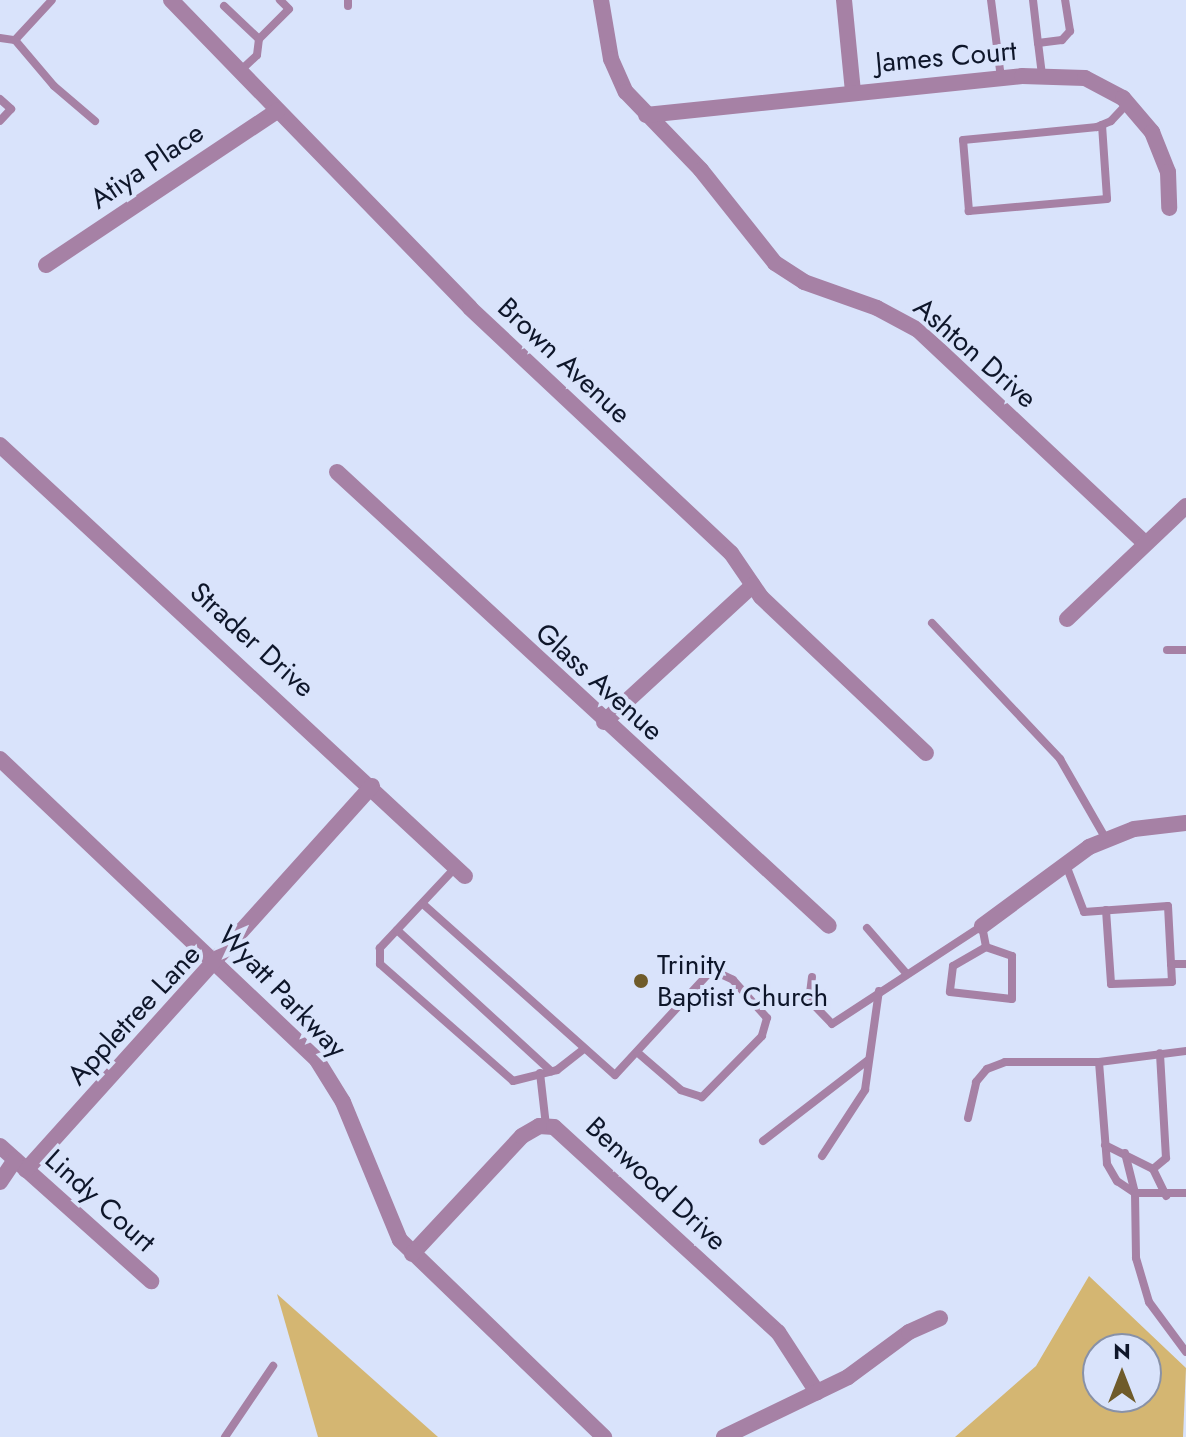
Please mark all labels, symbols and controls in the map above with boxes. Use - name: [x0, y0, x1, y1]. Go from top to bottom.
- street label: James Court: [874, 34, 1018, 80]
- street label: Atiya Place: [84, 116, 210, 216]
- street label: Brown Avenue: [491, 291, 637, 431]
- street label: Ashton Drive: [907, 291, 1043, 415]
- street label: Strader Drive: [183, 575, 321, 705]
- street label: Glass Avenue: [528, 616, 670, 748]
- street label: Wyatt Parkway: [211, 919, 353, 1065]
- street label: Appletree Lane: [60, 938, 208, 1092]
- place label: Trinity Baptist Church: [657, 948, 828, 1014]
- marker: Trinity Baptist Church: [632, 972, 650, 990]
- street label: Benwood Drive: [579, 1110, 733, 1258]
- street label: Lindy Court: [38, 1143, 162, 1259]
- north arrow: [1082, 1333, 1162, 1413]
- text: N: [1113, 1335, 1131, 1367]

